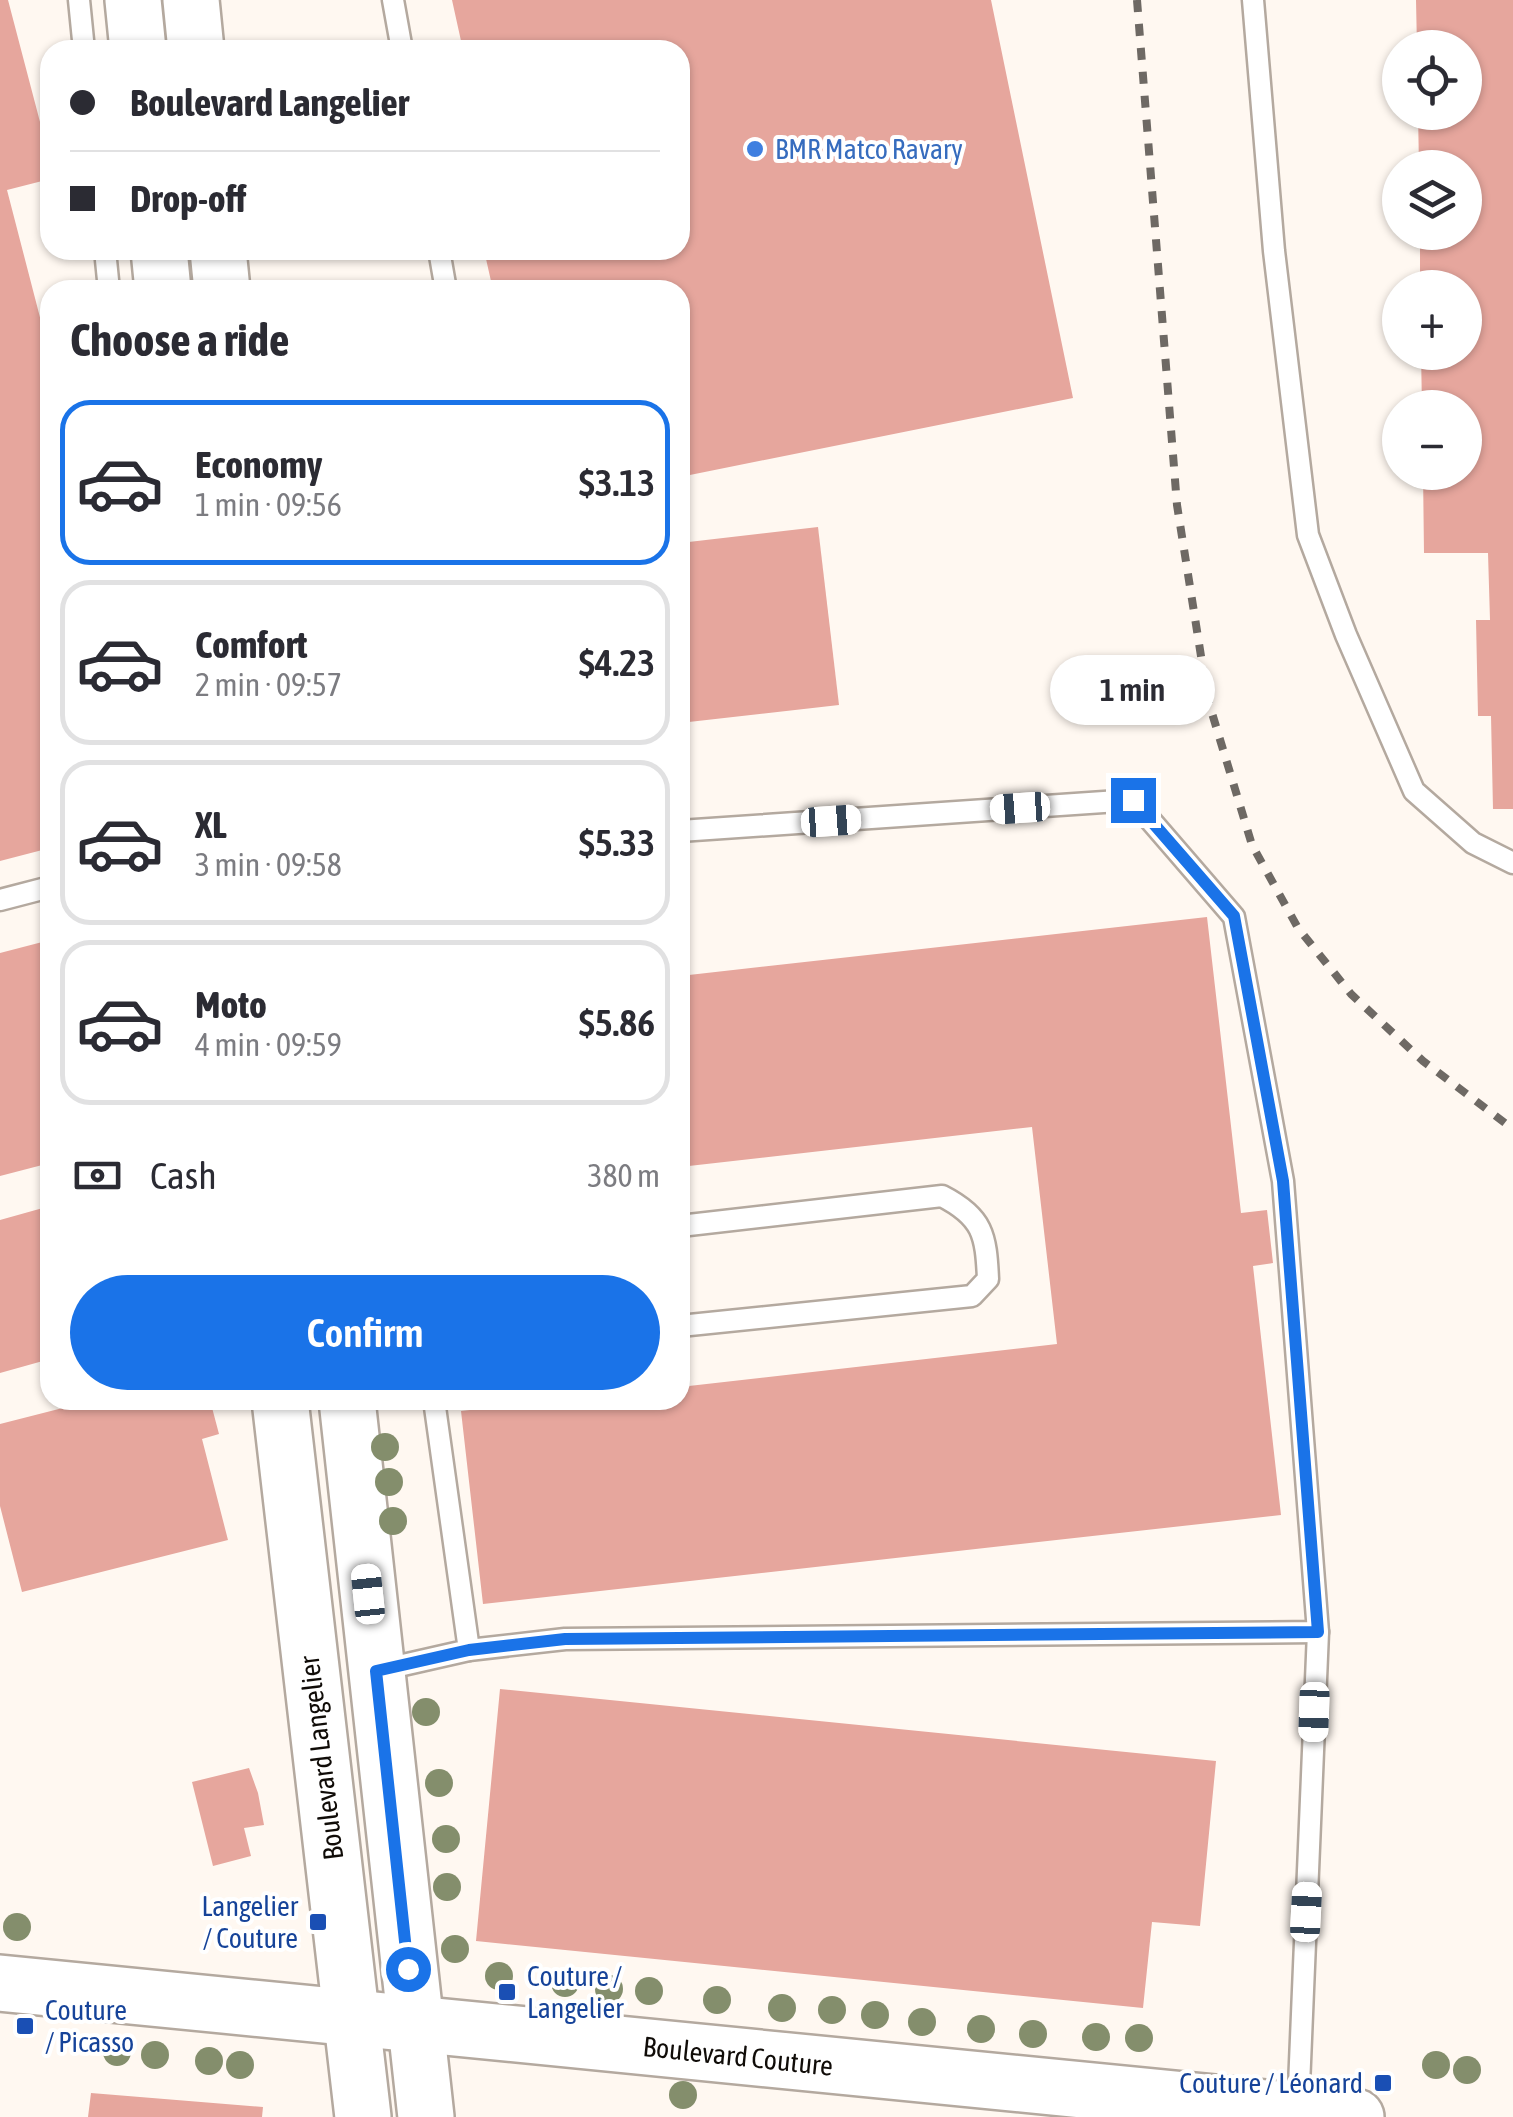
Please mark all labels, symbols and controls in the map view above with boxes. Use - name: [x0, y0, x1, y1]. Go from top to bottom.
- map controls: [1382, 30, 1482, 490]
- button: locate: [1382, 30, 1482, 130]
- text: Boulevard Langelier: [130, 81, 409, 124]
- place label: BMR Matco Ravary: [775, 133, 963, 165]
- marker: BMR Matco Ravary: [744, 138, 766, 160]
- button: layers: [1382, 150, 1482, 250]
- text: Drop-off: [130, 177, 246, 220]
- button: +: [1382, 270, 1482, 370]
- text: Choose a ride: [70, 314, 289, 366]
- button: −: [1382, 390, 1482, 490]
- icon: car: [75, 438, 165, 528]
- text: Economy: [195, 443, 322, 486]
- text: $3.13: [579, 461, 655, 504]
- text: 1 min · 09:56: [195, 486, 342, 523]
- icon: car: [75, 618, 165, 708]
- text: Comfort: [195, 623, 307, 666]
- text: $4.23: [579, 641, 655, 684]
- callout: 1 min: [1050, 655, 1216, 725]
- text: 2 min · 09:57: [195, 666, 342, 703]
- text: 1 min: [1100, 671, 1165, 708]
- route end: [1111, 778, 1156, 823]
- car: [989, 791, 1051, 825]
- icon: car: [75, 798, 165, 888]
- text: XL: [195, 803, 227, 846]
- car: [800, 804, 862, 838]
- text: $5.33: [579, 821, 655, 864]
- text: 3 min · 09:58: [195, 846, 342, 883]
- icon: car: [75, 978, 165, 1068]
- text: Moto: [195, 983, 267, 1026]
- text: $5.86: [579, 1001, 655, 1044]
- text: 4 min · 09:59: [195, 1026, 342, 1063]
- icon: cash: [70, 1148, 125, 1203]
- text: Cash: [150, 1154, 217, 1197]
- text: 380 m: [587, 1157, 660, 1194]
- button: Confirm: [70, 1275, 660, 1390]
- car: [350, 1563, 386, 1625]
- street label: Boulevard Langelier: [292, 1653, 349, 1862]
- car: [1298, 1681, 1330, 1743]
- car: [1289, 1881, 1323, 1943]
- place label: Langelier / Couture: [202, 1890, 299, 1954]
- marker: Langelier / Couture: [307, 1911, 329, 1933]
- route start: [386, 1947, 431, 1992]
- place label: Couture / Langelier: [527, 1960, 624, 2024]
- marker: Couture / Langelier: [496, 1981, 518, 2003]
- place label: Couture / Picasso: [45, 1994, 134, 2058]
- marker: Couture / Picasso: [14, 2015, 36, 2037]
- street label: Boulevard Couture: [641, 2030, 835, 2082]
- place label: Couture / Léonard: [1179, 2067, 1363, 2099]
- marker: Couture / Léonard: [1372, 2072, 1394, 2094]

